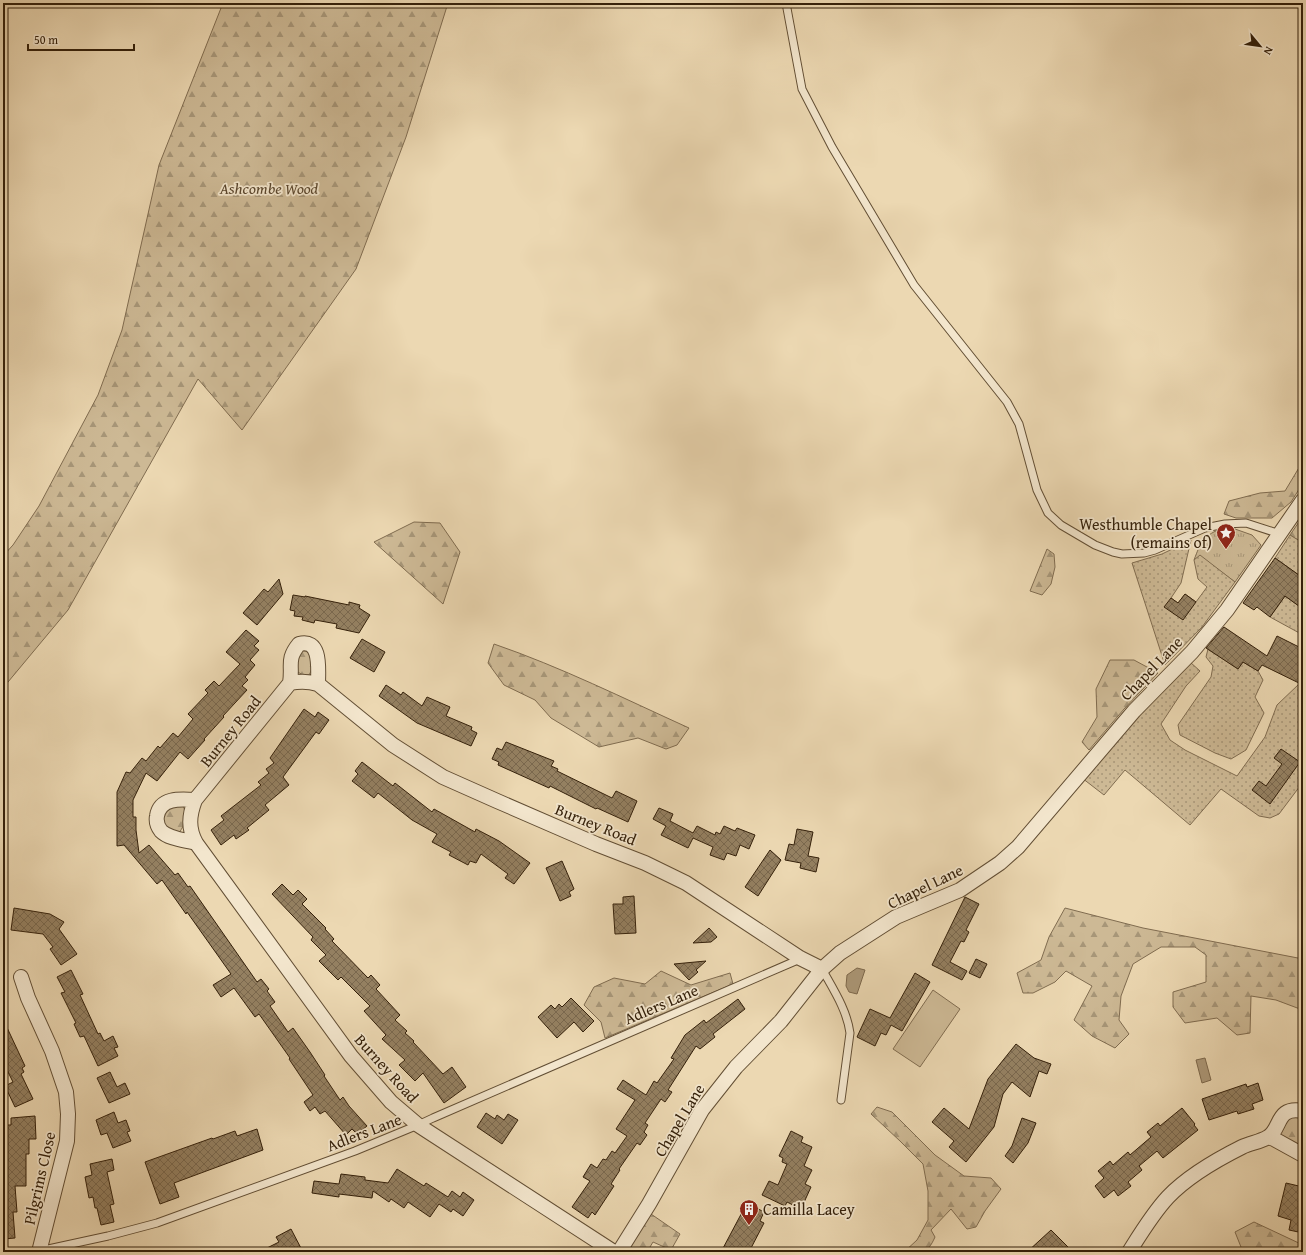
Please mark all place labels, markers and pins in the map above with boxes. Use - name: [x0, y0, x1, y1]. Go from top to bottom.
- place label: Westhumble Chapel (remains of): [1079, 512, 1213, 554]
- place icon: Westhumble Chapel (remains of): [1215, 522, 1237, 550]
- place label: Camilla Lacey: [763, 1197, 855, 1221]
- building icon: Camilla Lacey: [738, 1198, 760, 1226]

